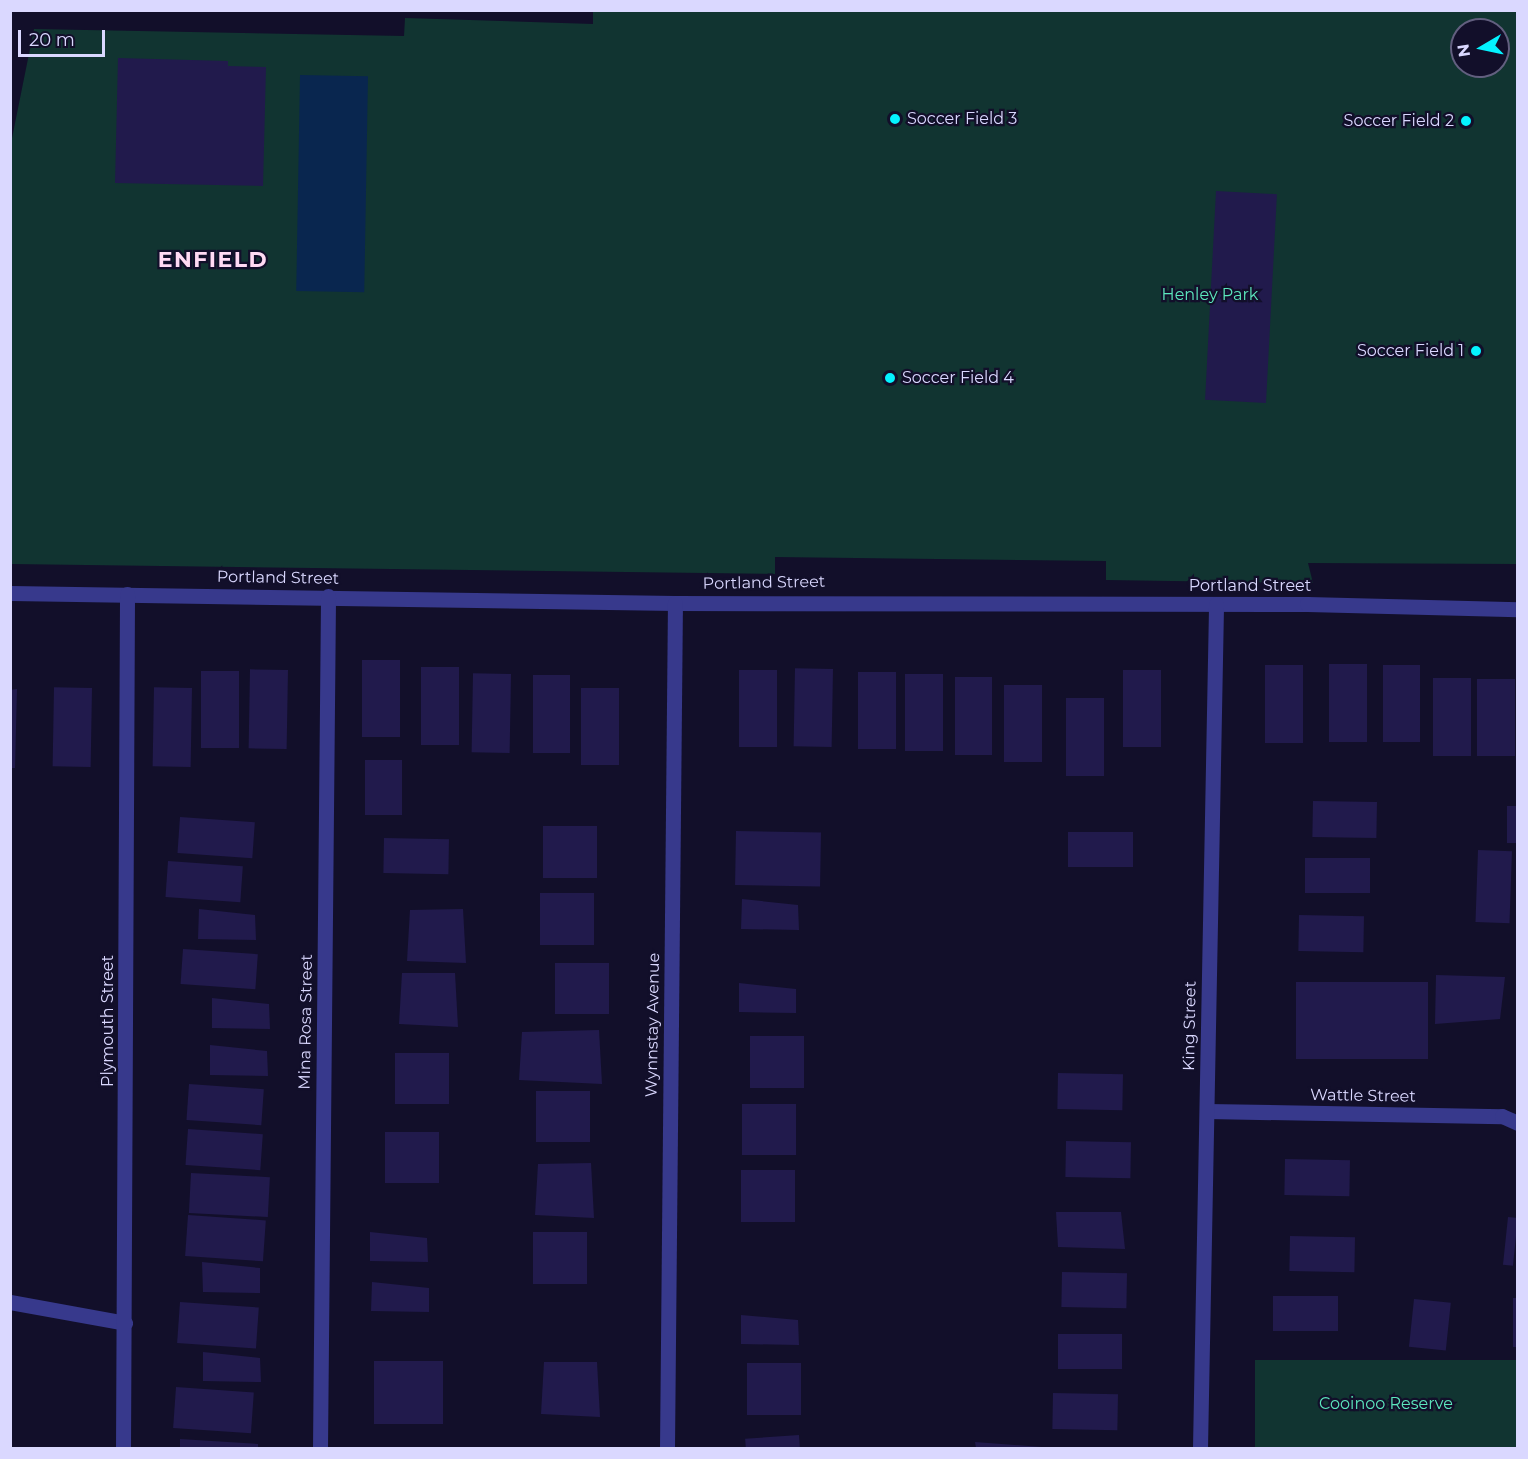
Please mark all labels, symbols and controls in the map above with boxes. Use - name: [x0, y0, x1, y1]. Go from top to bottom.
- scale bar: [21, 18, 108, 56]
- north arrow: [1450, 18, 1510, 78]
- text: 20 m: [29, 29, 75, 51]
- text: N: [1453, 43, 1474, 58]
- place label: Soccer Field 3: [907, 109, 1017, 129]
- place label: Soccer Field 2: [1344, 111, 1454, 131]
- marker: Soccer Field 3: [888, 112, 902, 126]
- marker: Soccer Field 2: [1459, 114, 1473, 128]
- district label: ENFIELD: [158, 247, 268, 273]
- park label: Henley Park: [1162, 285, 1258, 305]
- place label: Soccer Field 1: [1357, 341, 1464, 361]
- marker: Soccer Field 1: [1469, 344, 1483, 358]
- place label: Soccer Field 4: [902, 368, 1014, 388]
- marker: Soccer Field 4: [883, 371, 897, 385]
- street label: Portland Street: [217, 567, 339, 589]
- street label: Portland Street: [703, 572, 825, 594]
- street label: Portland Street: [1189, 576, 1311, 596]
- street label: Wynnstay Avenue: [642, 953, 664, 1097]
- street label: Mina Rosa Street: [295, 954, 317, 1090]
- street label: Plymouth Street: [98, 955, 118, 1087]
- street label: King Street: [1180, 981, 1200, 1071]
- street label: Wattle Street: [1310, 1085, 1416, 1107]
- park label: Cooinoo Reserve: [1319, 1394, 1453, 1414]

